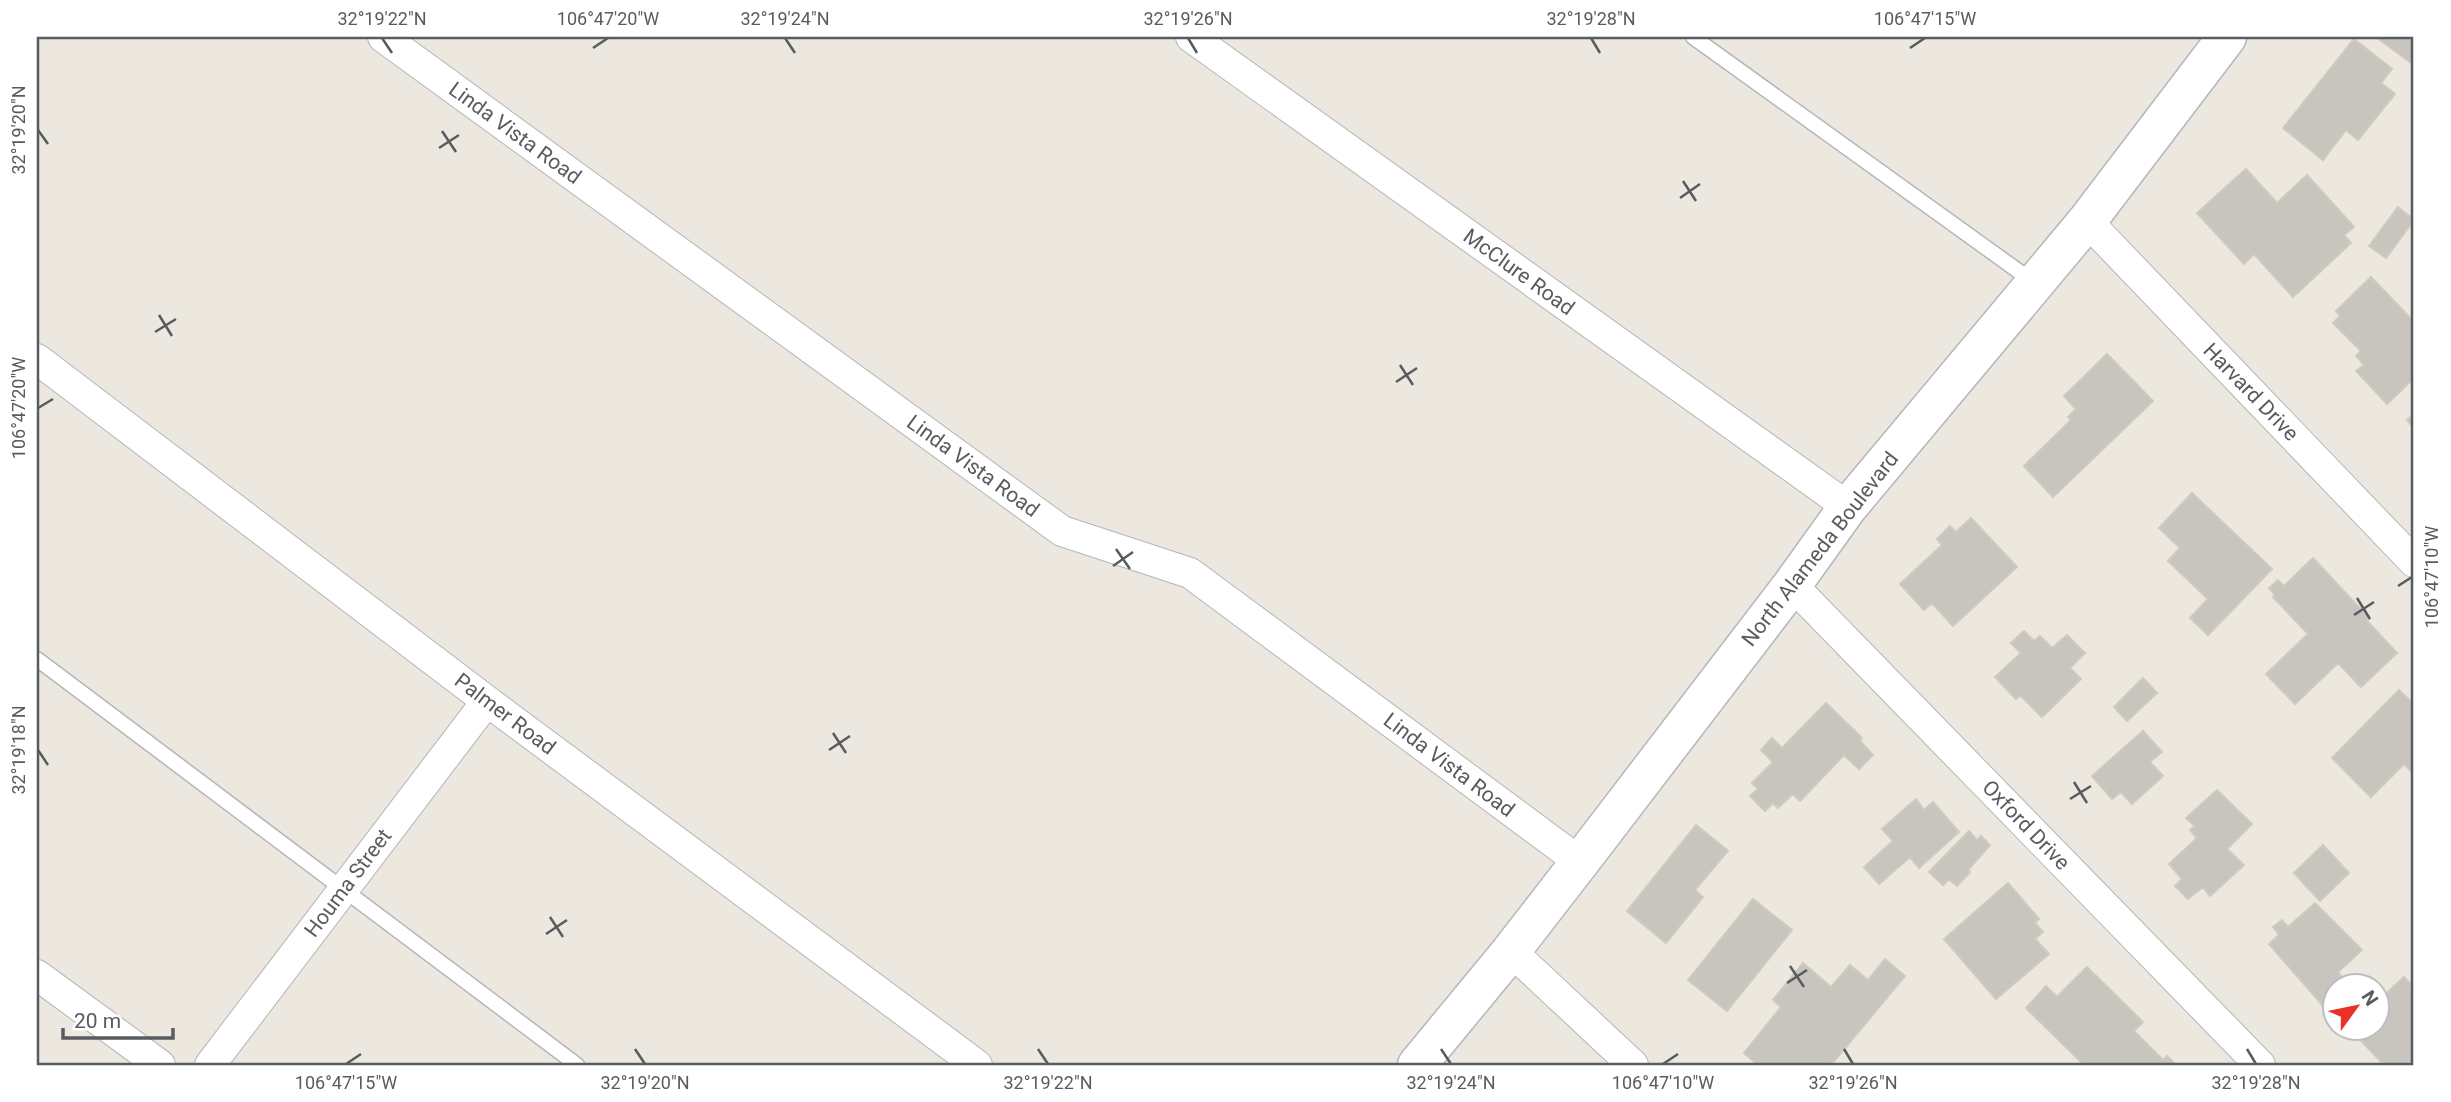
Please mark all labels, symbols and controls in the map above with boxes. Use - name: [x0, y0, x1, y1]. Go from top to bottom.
- text: 32°19'22"N: [337, 8, 427, 29]
- text: 106°47'20"W: [557, 8, 659, 29]
- text: 32°19'24"N: [740, 8, 830, 29]
- text: 32°19'26"N: [1143, 8, 1233, 29]
- text: 32°19'28"N: [1546, 8, 1636, 29]
- text: 106°47'15"W: [1874, 8, 1976, 29]
- street label: Linda Vista Road: [444, 77, 586, 189]
- text: 32°19'20"N: [8, 85, 29, 175]
- street label: McClure Road: [1459, 224, 1579, 320]
- street label: Harvard Drive: [2198, 338, 2304, 446]
- text: 106°47'20"W: [8, 357, 29, 459]
- street label: Linda Vista Road: [902, 410, 1044, 522]
- street label: North Alameda Boulevard: [1737, 447, 1903, 651]
- text: 106°47'10"W: [2421, 526, 2442, 628]
- street label: Palmer Road: [450, 668, 560, 760]
- text: 32°19'18"N: [8, 705, 29, 795]
- street label: Linda Vista Road: [1379, 708, 1519, 822]
- street label: Oxford Drive: [1977, 775, 2075, 875]
- street label: Houma Street: [300, 824, 396, 942]
- north arrow: [2322, 972, 2392, 1042]
- text: N: [2357, 986, 2383, 1010]
- scale bar: [63, 997, 173, 1041]
- text: 20 m: [74, 1009, 121, 1033]
- text: 106°47'15"W: [295, 1072, 397, 1093]
- text: 32°19'20"N: [600, 1072, 690, 1093]
- text: 32°19'22"N: [1003, 1072, 1093, 1093]
- text: 32°19'24"N: [1406, 1072, 1496, 1093]
- text: 106°47'10"W: [1612, 1072, 1714, 1093]
- text: 32°19'26"N: [1808, 1072, 1898, 1093]
- text: 32°19'28"N: [2211, 1072, 2301, 1093]

